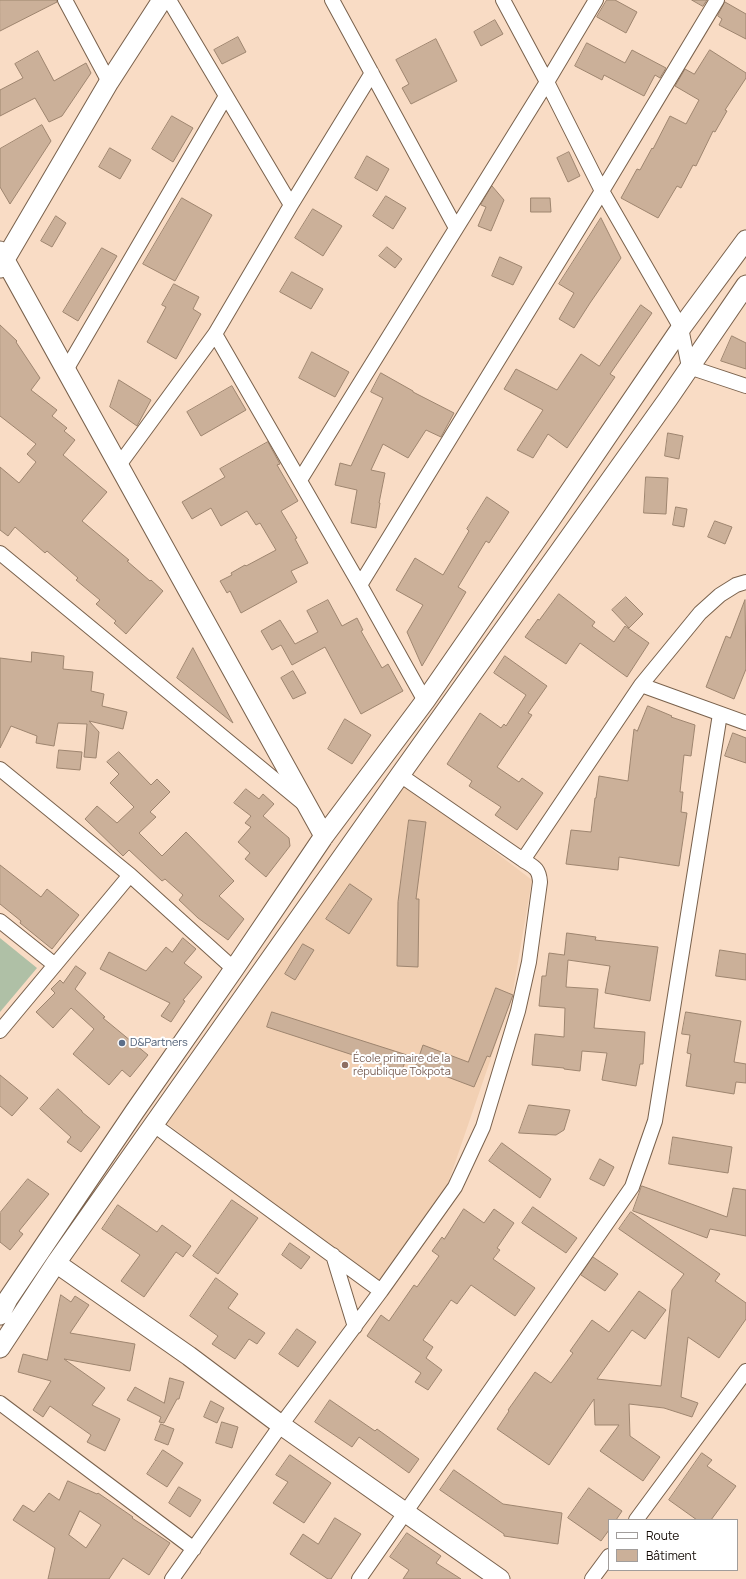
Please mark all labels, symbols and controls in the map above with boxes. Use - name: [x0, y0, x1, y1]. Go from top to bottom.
- place label: D&Partners: [130, 1036, 188, 1050]
- marker: D&Partners: [117, 1038, 127, 1048]
- place label: École primaire de la république Tokpota: [353, 1052, 451, 1078]
- marker: École primaire de la république Tokpota: [340, 1060, 350, 1070]
- legend: [608, 1519, 738, 1571]
- text: Route: [646, 1527, 679, 1544]
- text: Bâtiment: [646, 1547, 697, 1564]

